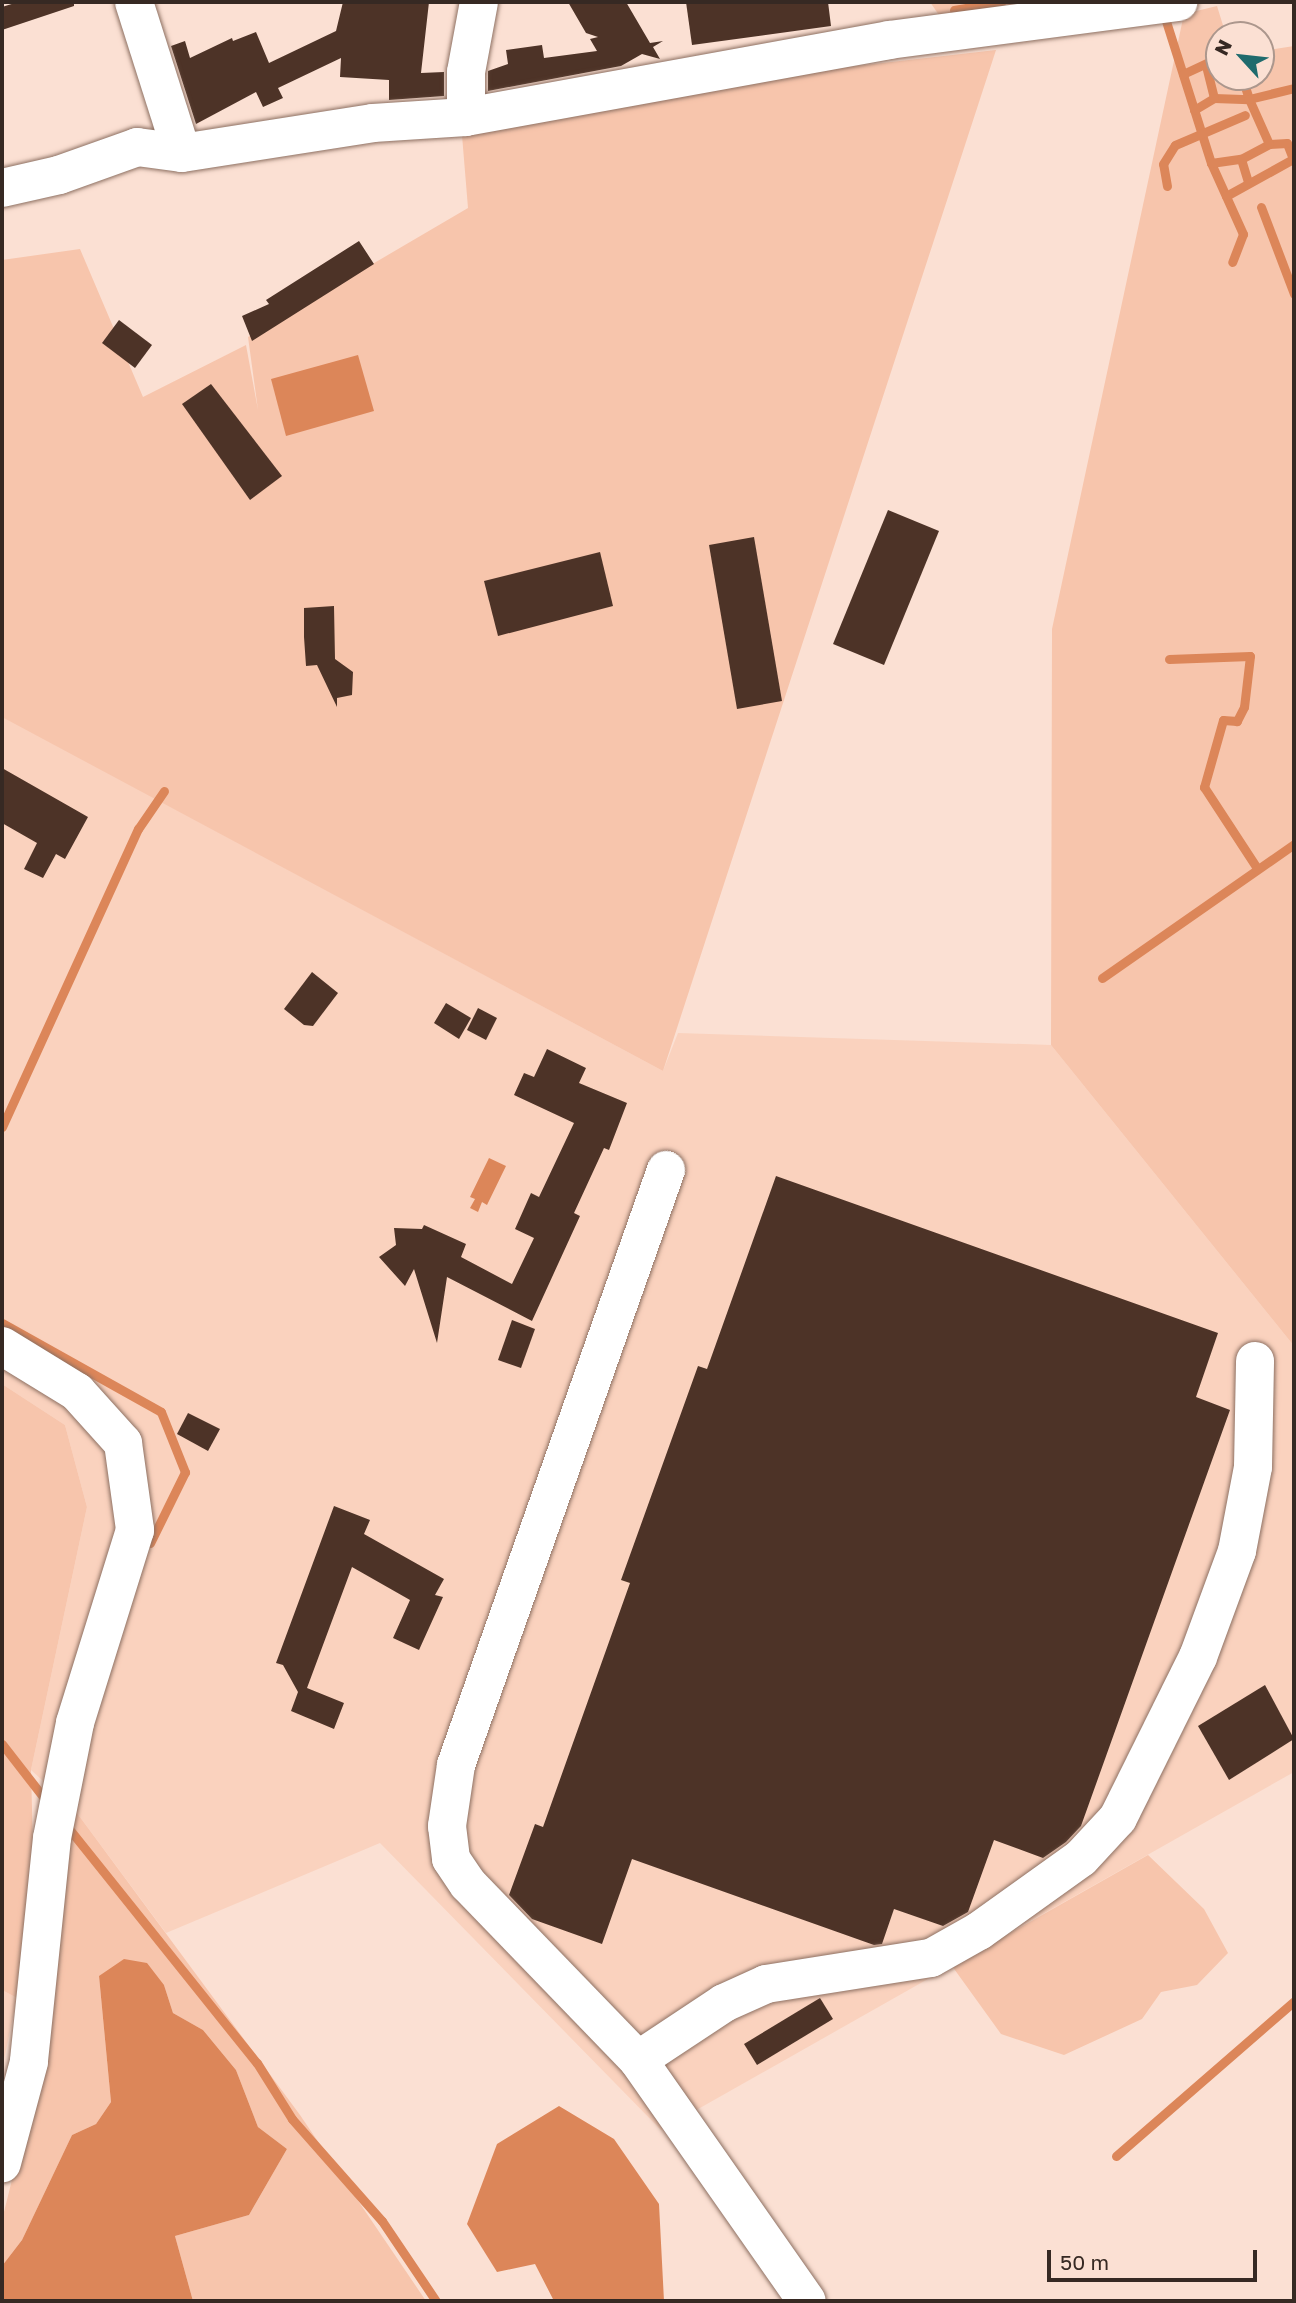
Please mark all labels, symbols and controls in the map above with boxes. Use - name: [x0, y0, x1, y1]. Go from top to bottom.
- north arrow: [1205, 21, 1275, 91]
- text: N: [1209, 35, 1236, 59]
- scale bar: [1051, 2236, 1261, 2280]
- text: 50 m: [1060, 2249, 1109, 2275]

